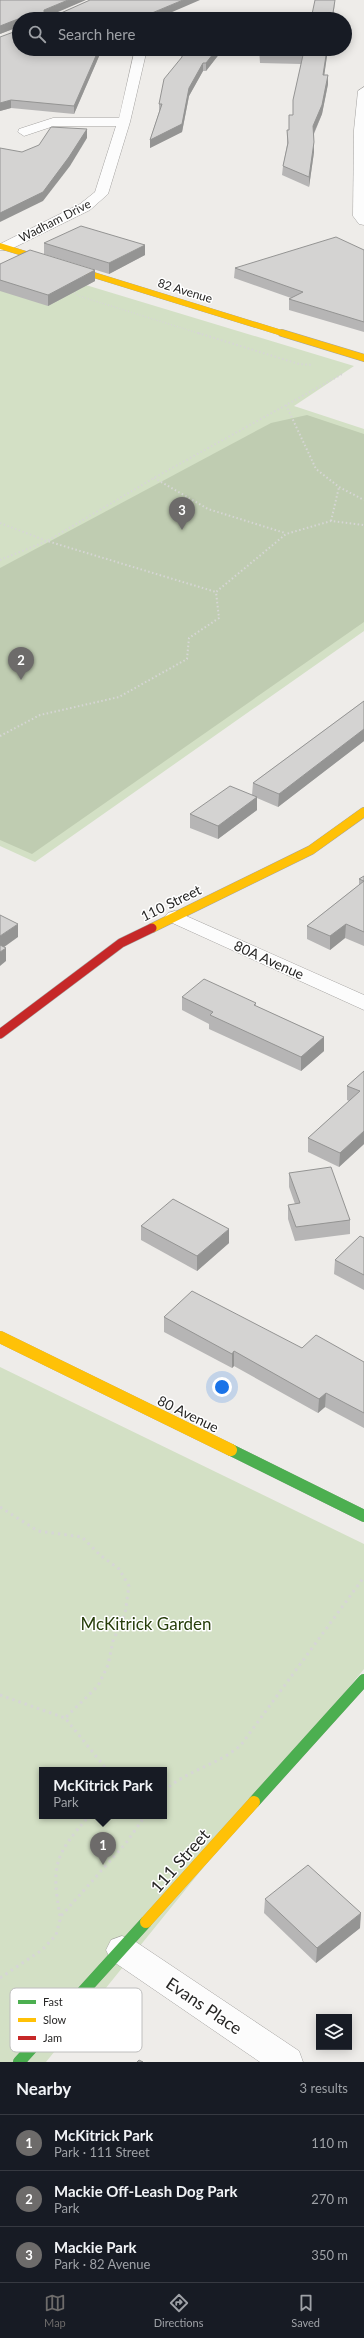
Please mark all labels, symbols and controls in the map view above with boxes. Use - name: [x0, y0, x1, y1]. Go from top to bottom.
- search box: [12, 12, 352, 56]
- icon: search: [26, 23, 48, 45]
- text: Search here: [58, 25, 135, 43]
- street label: Wadham Drive: [16, 196, 93, 245]
- street label: 82 Avenue: [156, 275, 214, 306]
- pin: 3: [169, 497, 195, 530]
- pin: 2: [8, 647, 34, 680]
- street label: 110 Street: [138, 881, 204, 924]
- street label: 80A Avenue: [232, 937, 307, 983]
- your location: [212, 1377, 232, 1397]
- street label: 80 Avenue: [155, 1392, 221, 1436]
- park label: McKitrick Garden: [80, 1613, 212, 1634]
- popup: [39, 1767, 167, 1819]
- text: McKitrick Park: [53, 1776, 153, 1794]
- text: Park: [53, 1794, 79, 1810]
- street label: 111 Street: [145, 1824, 214, 1897]
- pin: 1: [90, 1832, 116, 1865]
- street label: Evans Place: [162, 1972, 246, 2039]
- legend: [10, 1988, 142, 2052]
- text: Fast: [43, 1995, 63, 2008]
- text: Slow: [43, 2013, 67, 2026]
- map controls: [316, 2014, 352, 2050]
- button: layers: [316, 2014, 352, 2050]
- text: Jam: [43, 2031, 62, 2044]
- text: Nearby: [16, 2078, 71, 2099]
- text: 3 results: [300, 2080, 348, 2096]
- text: McKitrick Park: [54, 2126, 153, 2144]
- text: 1: [25, 2135, 33, 2151]
- text: 110 m: [311, 2135, 348, 2151]
- text: Park · 111 Street: [54, 2144, 150, 2160]
- text: Mackie Off-Leash Dog Park: [54, 2182, 238, 2200]
- text: 2: [25, 2191, 33, 2207]
- text: 270 m: [311, 2191, 348, 2207]
- text: Park: [54, 2200, 79, 2216]
- text: Mackie Park: [54, 2238, 137, 2256]
- text: 3: [25, 2247, 33, 2263]
- text: 350 m: [311, 2247, 348, 2263]
- text: Park · 82 Avenue: [54, 2256, 150, 2272]
- tab: Map: [44, 2292, 66, 2329]
- tab: Directions: [154, 2292, 203, 2329]
- tab: Saved: [291, 2292, 320, 2329]

